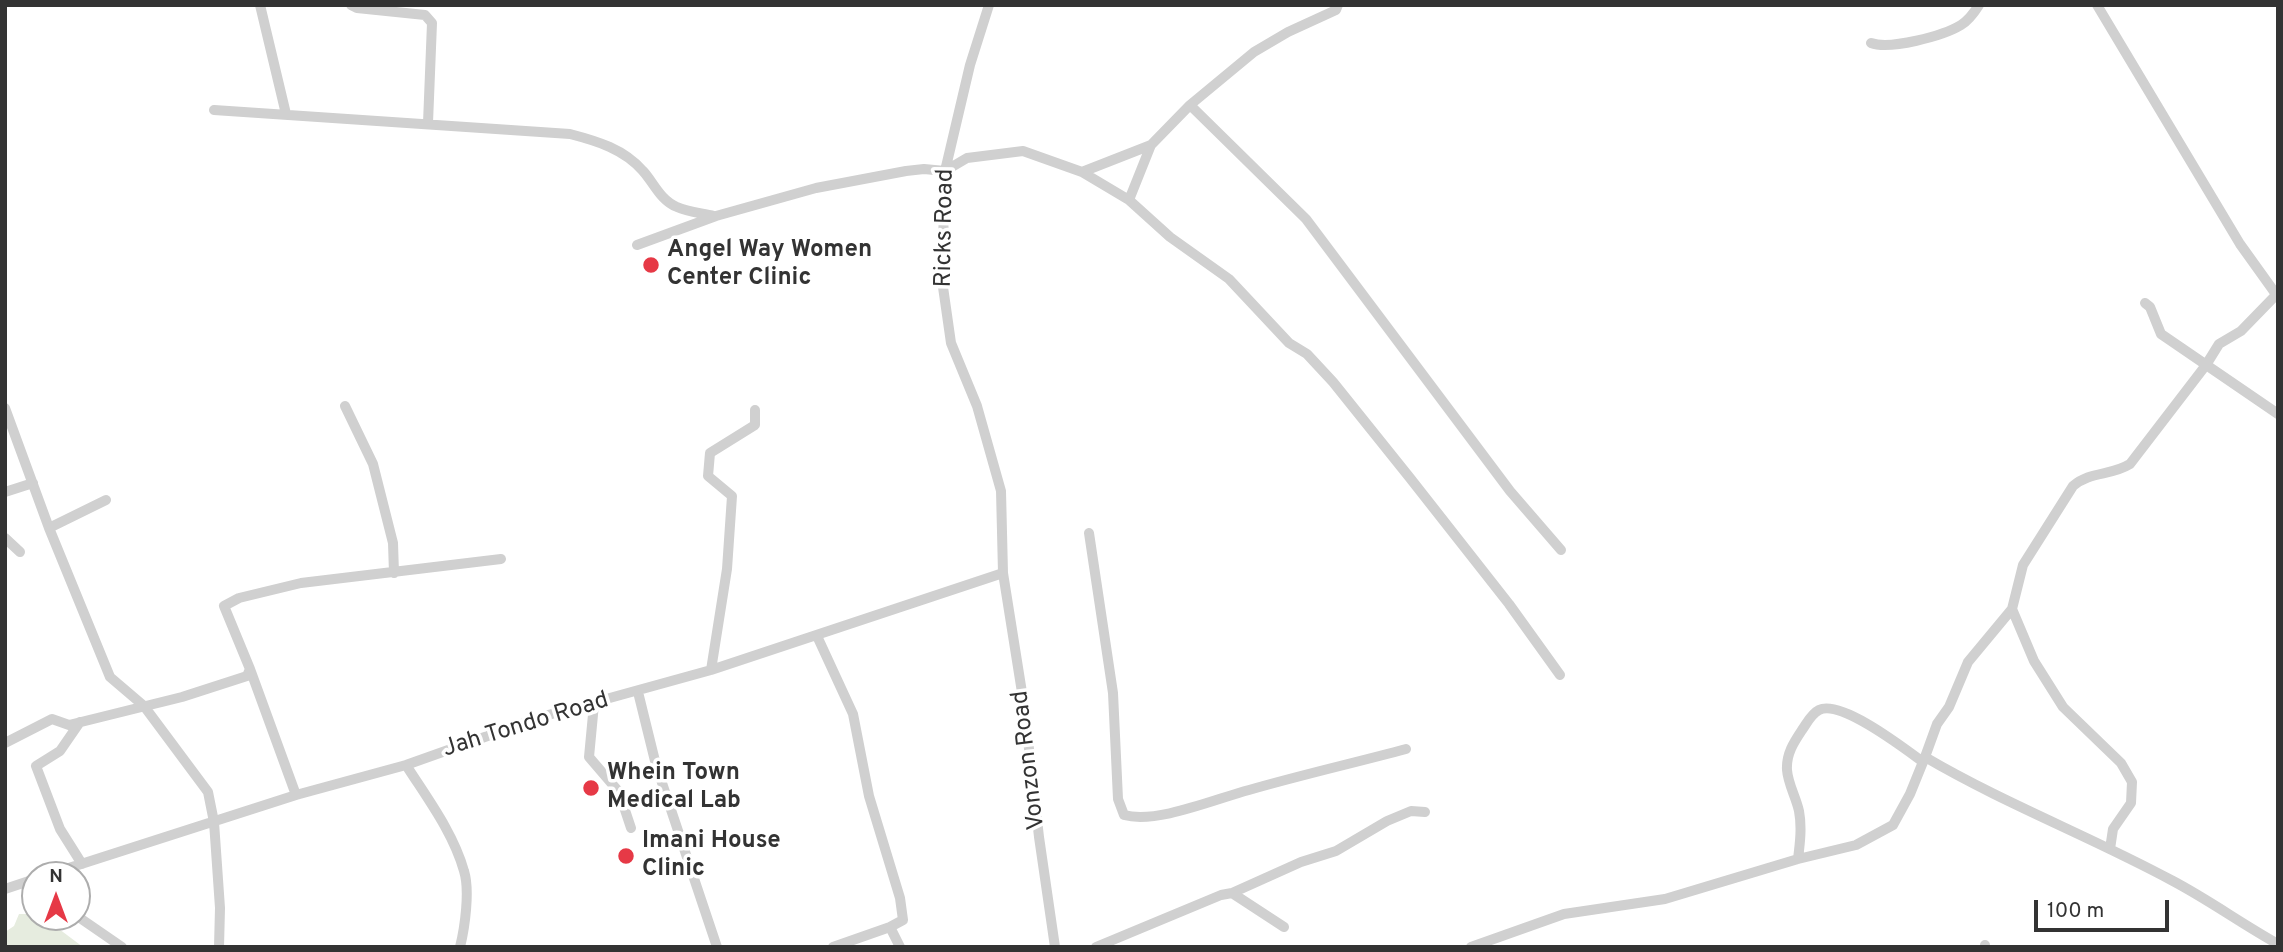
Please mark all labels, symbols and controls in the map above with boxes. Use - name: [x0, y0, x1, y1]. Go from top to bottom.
- street label: Ricks Road: [931, 168, 961, 288]
- place label: Angel Way Women Center Clinic: [667, 237, 872, 293]
- marker: Angel Way Women Center Clinic: [641, 255, 661, 275]
- street label: Jah Tondo Road: [440, 687, 612, 765]
- street label: Vonzon Road: [1007, 689, 1053, 831]
- place label: Whein Town Medical Lab: [607, 760, 741, 816]
- marker: Whein Town Medical Lab: [581, 778, 601, 798]
- place label: Imani House Clinic: [642, 828, 781, 884]
- marker: Imani House Clinic: [616, 846, 636, 866]
- north arrow: [21, 861, 91, 931]
- text: N: [49, 865, 63, 889]
- scale bar: [2038, 886, 2173, 930]
- text: 100 m: [2047, 898, 2104, 925]

